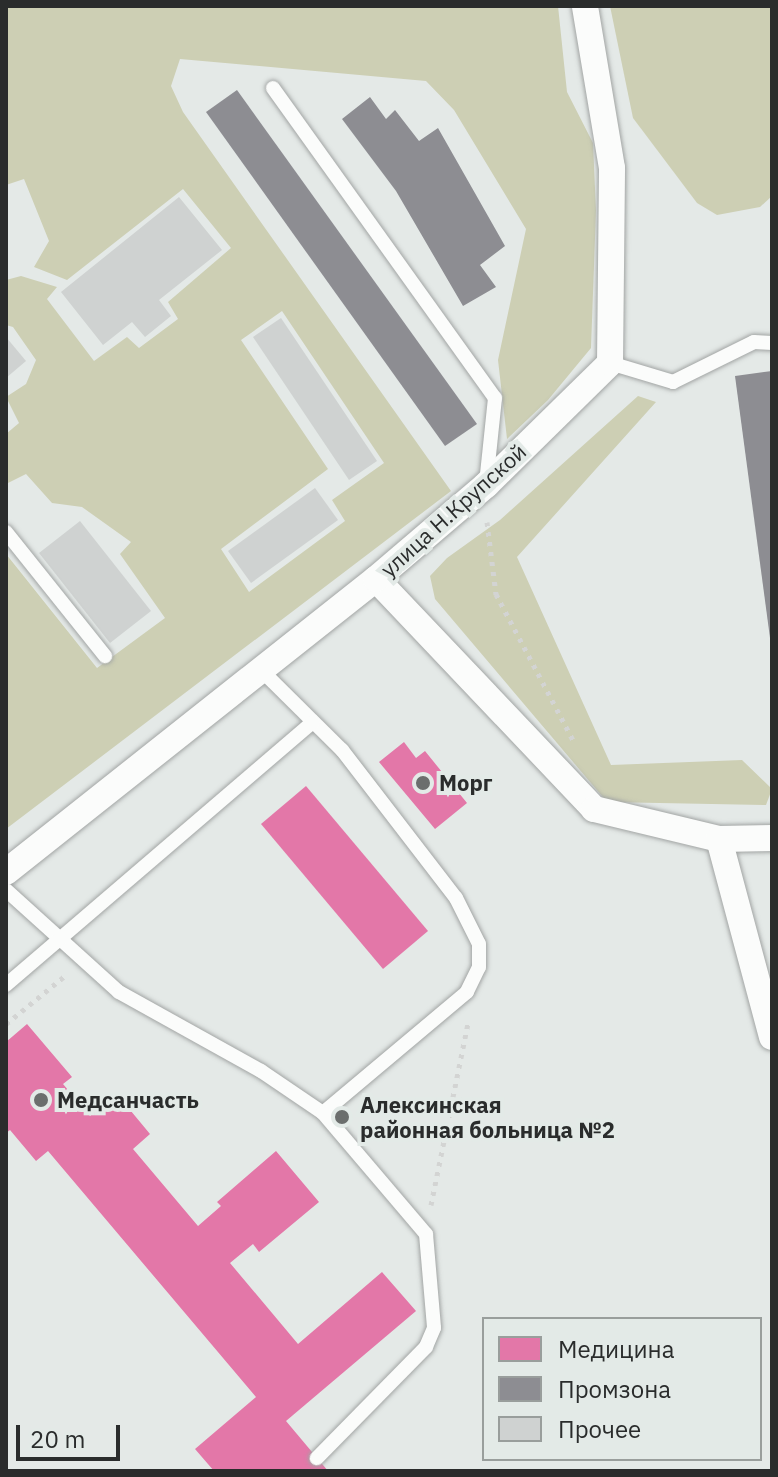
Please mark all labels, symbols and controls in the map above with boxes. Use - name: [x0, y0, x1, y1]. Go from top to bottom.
- street label: улица Н.Крупской: [375, 438, 531, 582]
- place label: Морг: [439, 770, 493, 796]
- marker: Морг: [414, 774, 432, 792]
- place label: Медсанчасть: [57, 1087, 199, 1113]
- marker: Медсанчасть: [32, 1091, 50, 1109]
- place label: Алексинская районная больница №2: [360, 1091, 615, 1142]
- marker: Алексинская районная больница №2: [331, 1106, 353, 1128]
- legend: [482, 1317, 762, 1461]
- text: Медицина: [558, 1333, 675, 1365]
- text: Промзона: [558, 1373, 671, 1405]
- scale bar: [20, 1409, 124, 1459]
- text: Прочее: [558, 1413, 641, 1445]
- text: 20 m: [30, 1423, 85, 1455]

